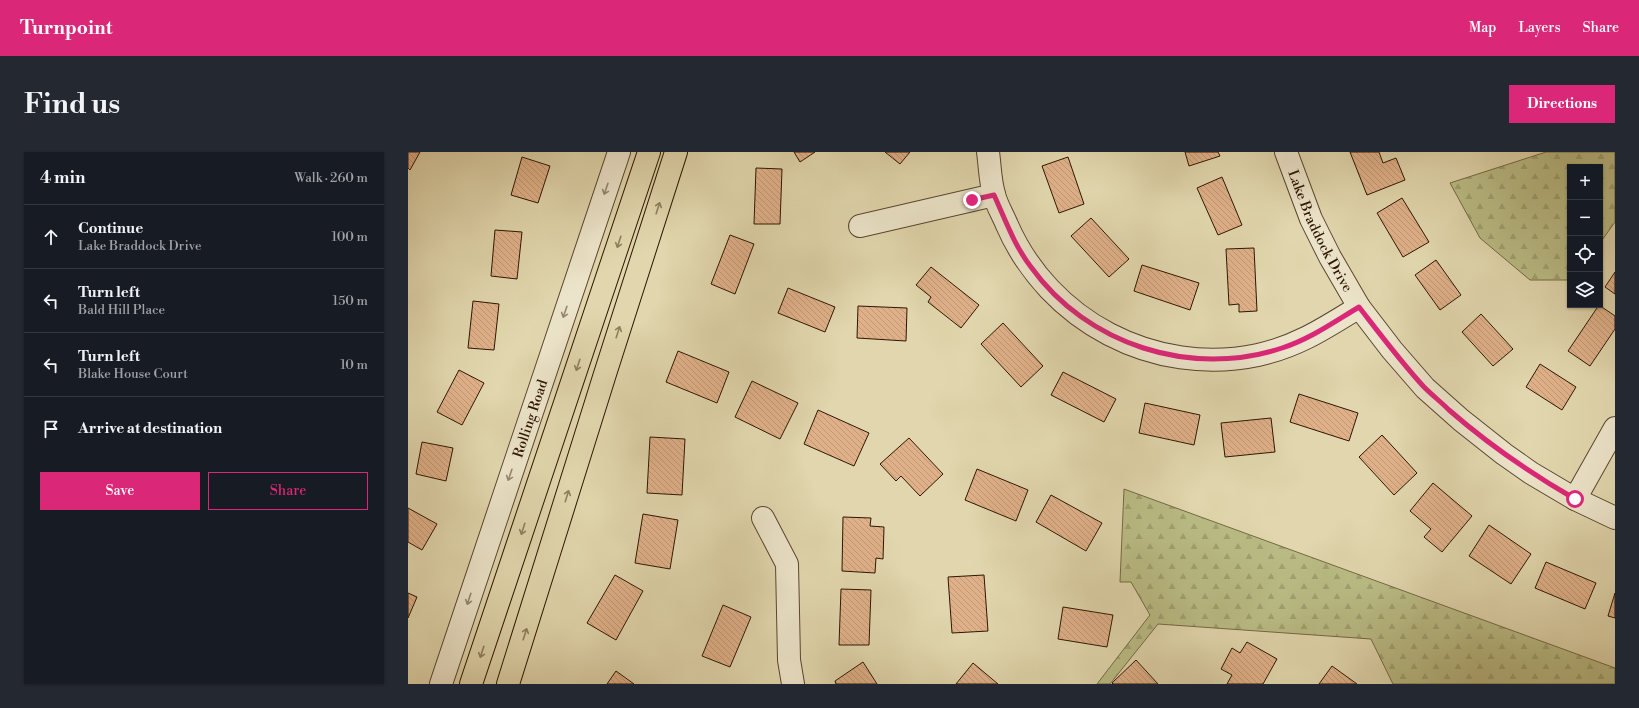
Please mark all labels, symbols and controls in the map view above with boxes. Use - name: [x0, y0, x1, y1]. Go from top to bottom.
- text: Turnpoint: [20, 16, 113, 40]
- text: Map: [1469, 19, 1496, 37]
- text: Layers: [1518, 19, 1561, 37]
- text: Share: [1583, 19, 1619, 37]
- button: Directions: [1509, 85, 1615, 123]
- text: Find us: [24, 87, 120, 122]
- map controls: [1567, 164, 1603, 308]
- button: +: [1567, 164, 1603, 200]
- text: 4 min: [40, 167, 85, 189]
- street label: Lake Braddock Drive: [1283, 167, 1356, 295]
- text: Walk · 260 m: [294, 170, 368, 186]
- one-way arrow: [602, 183, 610, 195]
- route end: [963, 191, 981, 209]
- button: −: [1567, 200, 1603, 236]
- one-way arrow: [655, 202, 662, 215]
- text: Continue: [78, 219, 143, 238]
- icon: ahead: [40, 226, 62, 248]
- text: 100 m: [332, 229, 368, 245]
- one-way arrow: [615, 236, 622, 249]
- button: locate: [1567, 236, 1603, 272]
- text: Lake Braddock Drive: [78, 238, 202, 254]
- button: layers: [1567, 272, 1603, 308]
- text: Turn left: [78, 283, 140, 302]
- icon: left: [40, 290, 62, 312]
- text: 150 m: [333, 293, 368, 309]
- text: Bald Hill Place: [78, 302, 165, 318]
- one-way arrow: [561, 306, 568, 319]
- one-way arrow: [615, 325, 622, 338]
- text: Turn left: [78, 347, 140, 366]
- icon: left: [40, 354, 62, 376]
- text: 10 m: [340, 357, 368, 373]
- one-way arrow: [574, 359, 581, 372]
- text: Blake House Court: [78, 366, 188, 382]
- street label: Rolling Road: [509, 377, 552, 460]
- icon: arrive: [40, 418, 62, 440]
- text: Arrive at destination: [78, 419, 222, 438]
- one-way arrow: [506, 469, 514, 481]
- button: Save: [40, 472, 200, 510]
- button: Share: [208, 472, 368, 510]
- one-way arrow: [564, 490, 571, 503]
- route start: [1566, 490, 1584, 508]
- one-way arrow: [519, 522, 526, 535]
- one-way arrow: [465, 592, 472, 605]
- one-way arrow: [521, 628, 529, 640]
- one-way arrow: [478, 645, 485, 658]

